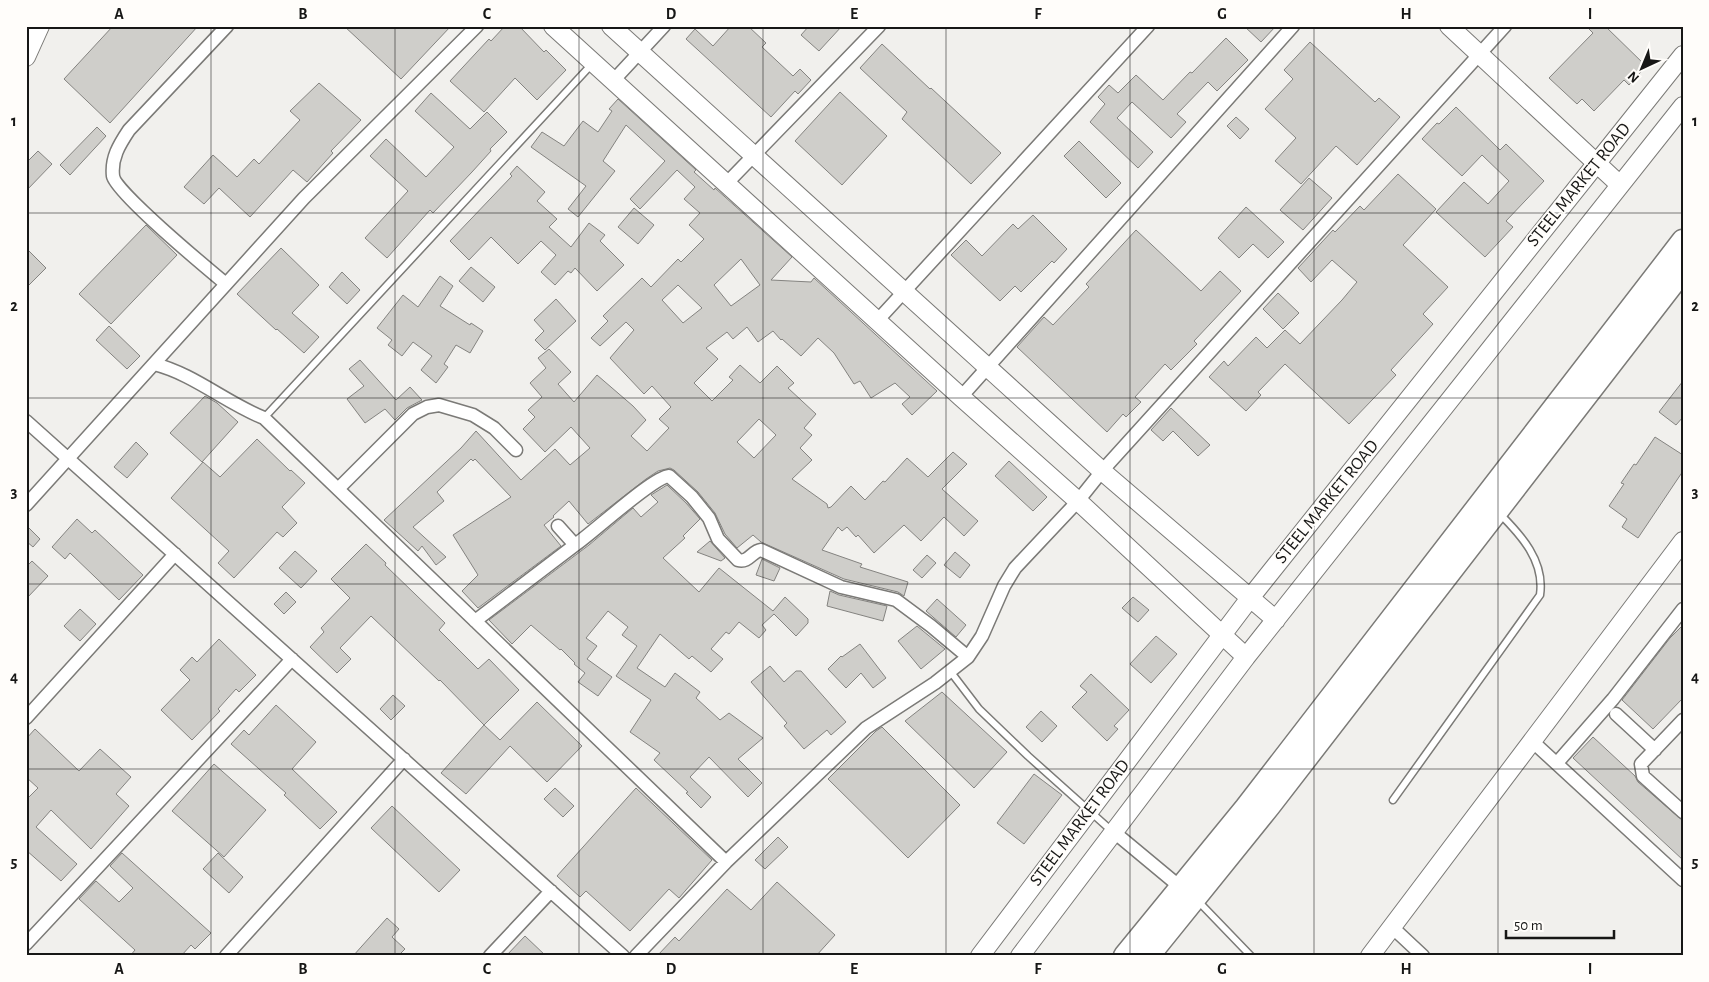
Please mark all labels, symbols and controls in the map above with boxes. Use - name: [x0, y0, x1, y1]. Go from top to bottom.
- text: A: [114, 6, 124, 22]
- text: B: [298, 6, 308, 22]
- text: C: [483, 6, 492, 22]
- text: D: [666, 6, 677, 22]
- text: E: [850, 6, 858, 22]
- text: F: [1034, 6, 1042, 22]
- text: G: [1217, 6, 1227, 22]
- text: H: [1400, 6, 1412, 22]
- text: I: [1588, 6, 1592, 22]
- north arrow: [1616, 42, 1666, 92]
- text: N: [1625, 68, 1642, 85]
- text: 1: [11, 113, 17, 129]
- text: 1: [1692, 113, 1698, 129]
- street label: STEEL MARKET ROAD: [1524, 120, 1634, 250]
- text: 2: [10, 298, 18, 314]
- text: 2: [1691, 298, 1699, 314]
- street label: STEEL MARKET ROAD: [1272, 437, 1382, 567]
- text: 3: [11, 484, 18, 500]
- text: 3: [1692, 484, 1699, 500]
- text: 4: [10, 669, 18, 685]
- text: 4: [1691, 669, 1699, 685]
- street label: STEEL MARKET ROAD: [1027, 757, 1133, 889]
- text: 5: [11, 854, 18, 870]
- text: 5: [1692, 854, 1699, 870]
- scale bar: [1506, 907, 1614, 939]
- text: 50 m: [1514, 918, 1543, 933]
- text: A: [114, 961, 124, 977]
- text: B: [298, 961, 308, 977]
- text: C: [483, 961, 492, 977]
- text: D: [666, 961, 677, 977]
- text: E: [850, 961, 858, 977]
- text: F: [1034, 961, 1042, 977]
- text: G: [1217, 961, 1227, 977]
- text: H: [1400, 961, 1412, 977]
- text: I: [1588, 961, 1592, 977]

